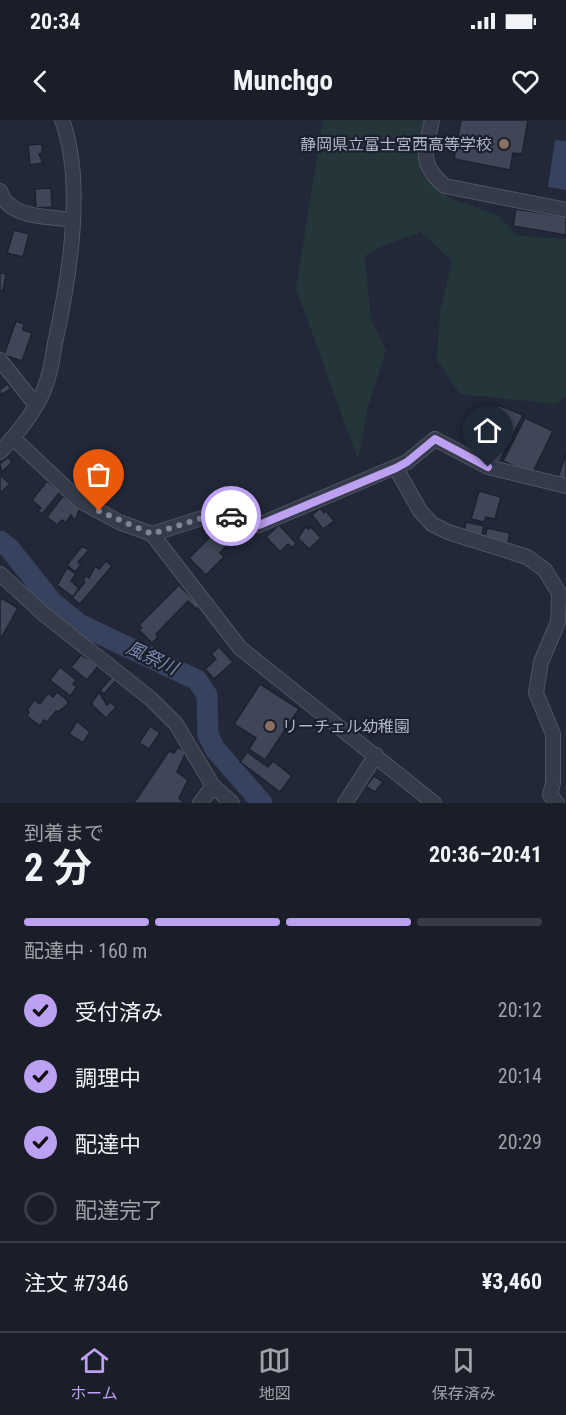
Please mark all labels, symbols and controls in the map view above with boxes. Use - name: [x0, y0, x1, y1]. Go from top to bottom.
- text: 20:34: [30, 9, 81, 34]
- icon: back: [24, 65, 57, 98]
- text: Munchgo: [233, 65, 333, 97]
- icon: heart: [509, 65, 542, 98]
- place label: 静岡県立富士宮西高等学校: [300, 135, 492, 154]
- marker: 静岡県立富士宮西高等学校: [497, 137, 511, 151]
- pin: [462, 405, 513, 467]
- icon: home: [471, 414, 504, 447]
- pin: [73, 449, 124, 511]
- icon: bag: [82, 458, 115, 491]
- courier: [201, 486, 261, 546]
- icon: car: [215, 500, 248, 533]
- water label: 風祭川: [123, 637, 183, 679]
- place label: リーチェル幼稚園: [282, 717, 410, 736]
- marker: リーチェル幼稚園: [263, 719, 277, 733]
- text: 到着まで: [24, 821, 104, 845]
- text: 20:36–20:41: [429, 842, 542, 867]
- text: 2 分: [24, 845, 92, 891]
- text: 配達中 · 160 m: [24, 939, 147, 963]
- icon: check: [24, 994, 57, 1027]
- text: 20:12: [498, 998, 542, 1022]
- text: 受付済み: [75, 1000, 163, 1025]
- icon: check: [24, 1060, 57, 1093]
- text: 20:14: [498, 1064, 542, 1088]
- text: 調理中: [75, 1066, 141, 1091]
- icon: check: [24, 1126, 57, 1159]
- text: 20:29: [498, 1130, 542, 1154]
- text: 配達中: [75, 1132, 141, 1157]
- text: 配達完了: [75, 1198, 163, 1223]
- text: ¥3,460: [482, 1269, 542, 1294]
- text: 注文 #7346: [24, 1271, 129, 1296]
- tab: ホーム: [70, 1344, 118, 1404]
- tab: 地図: [258, 1344, 291, 1404]
- tab: 保存済み: [432, 1344, 496, 1404]

